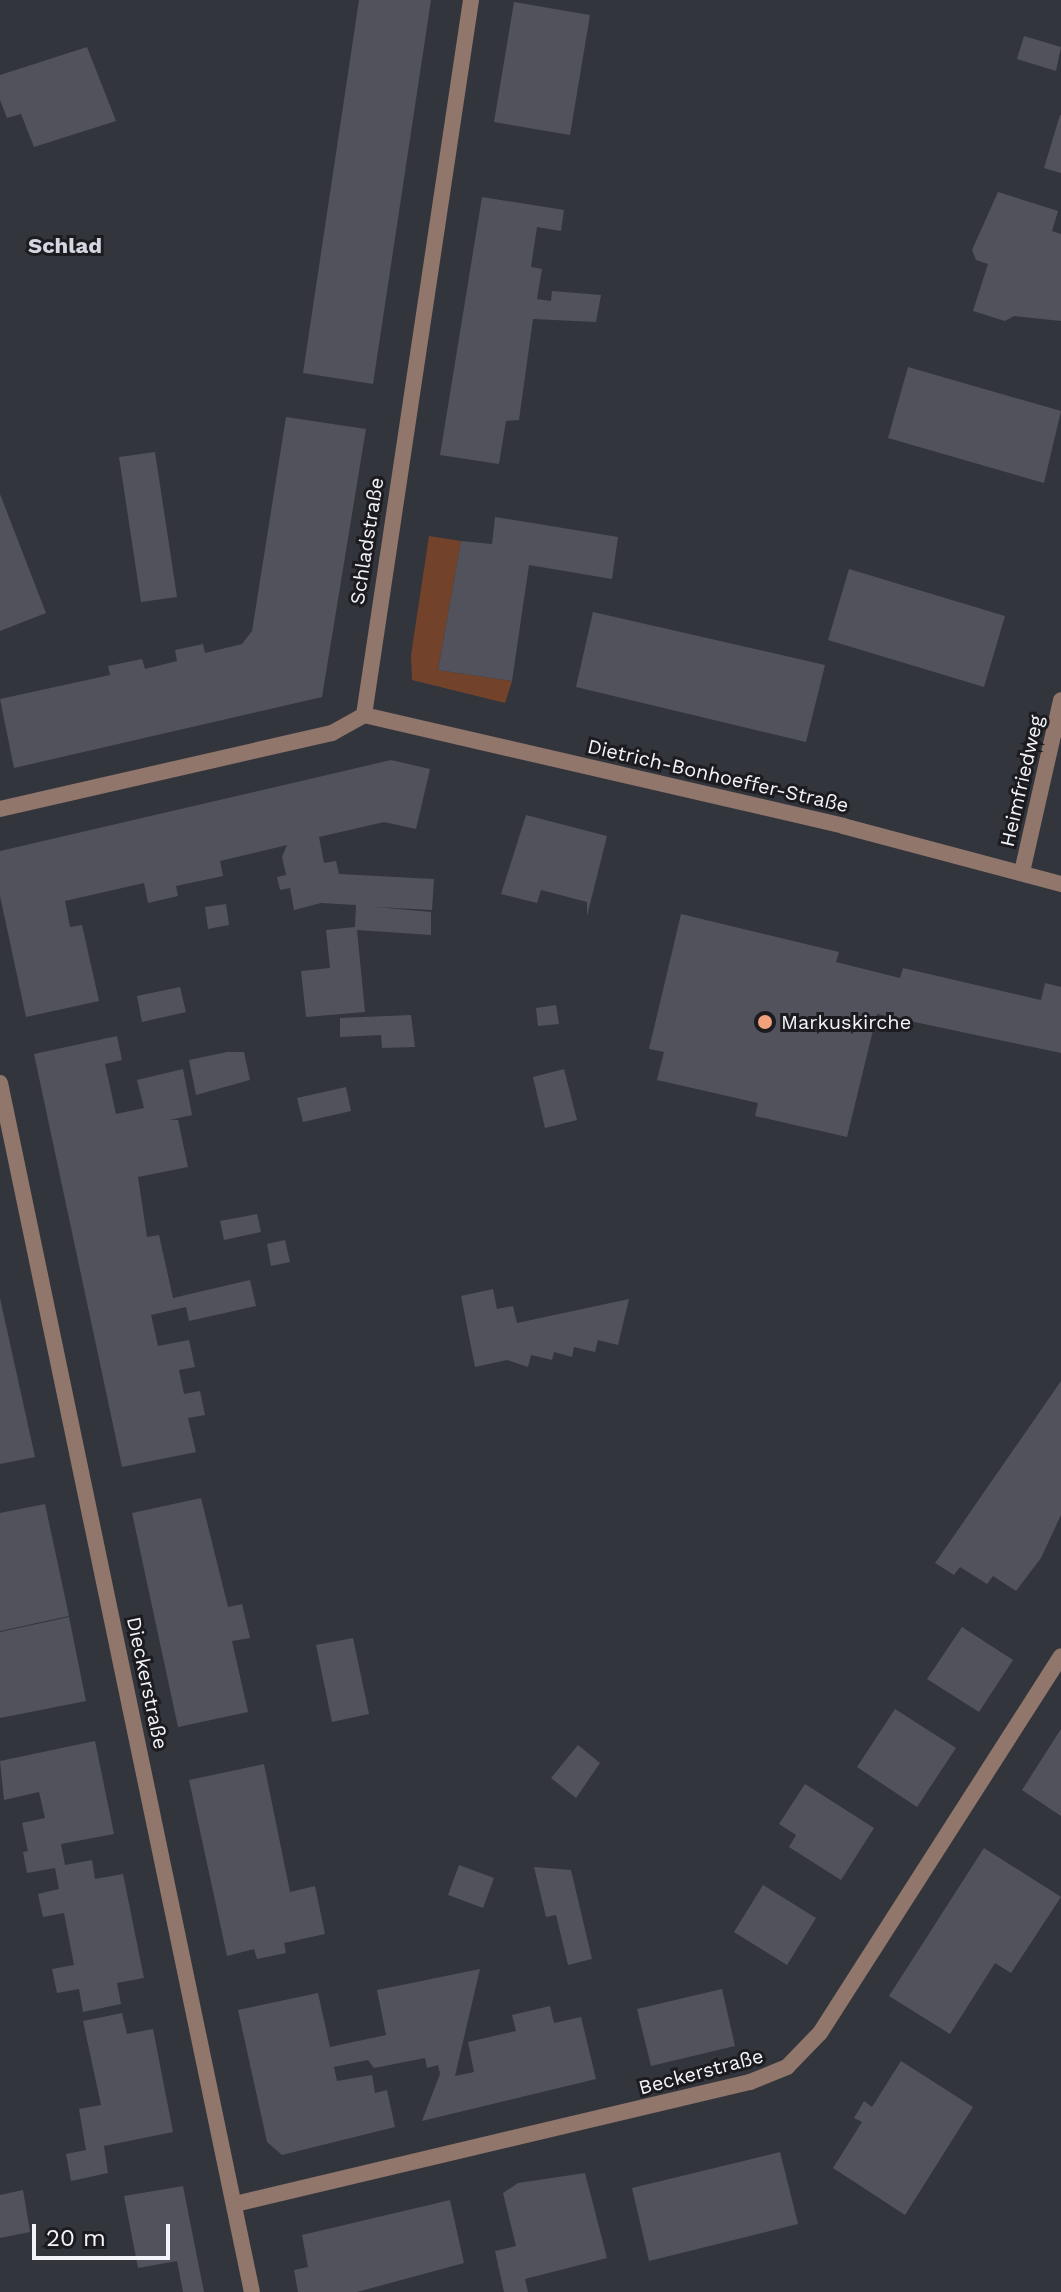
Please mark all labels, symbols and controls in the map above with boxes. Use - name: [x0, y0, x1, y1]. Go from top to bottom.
- district label: Schlad: [28, 233, 102, 259]
- street label: Schladstraße: [345, 476, 389, 606]
- street label: Heimfriedweg: [995, 713, 1049, 849]
- street label: Dietrich-Bonhoeffer-Straße: [585, 734, 851, 818]
- place label: Markuskirche: [781, 1010, 911, 1034]
- marker: Markuskirche: [756, 1013, 774, 1031]
- street label: Dieckerstraße: [121, 1615, 173, 1751]
- street label: Beckerstraße: [636, 2044, 766, 2100]
- scale bar: [36, 2208, 174, 2258]
- text: 20 m: [46, 2224, 106, 2252]

